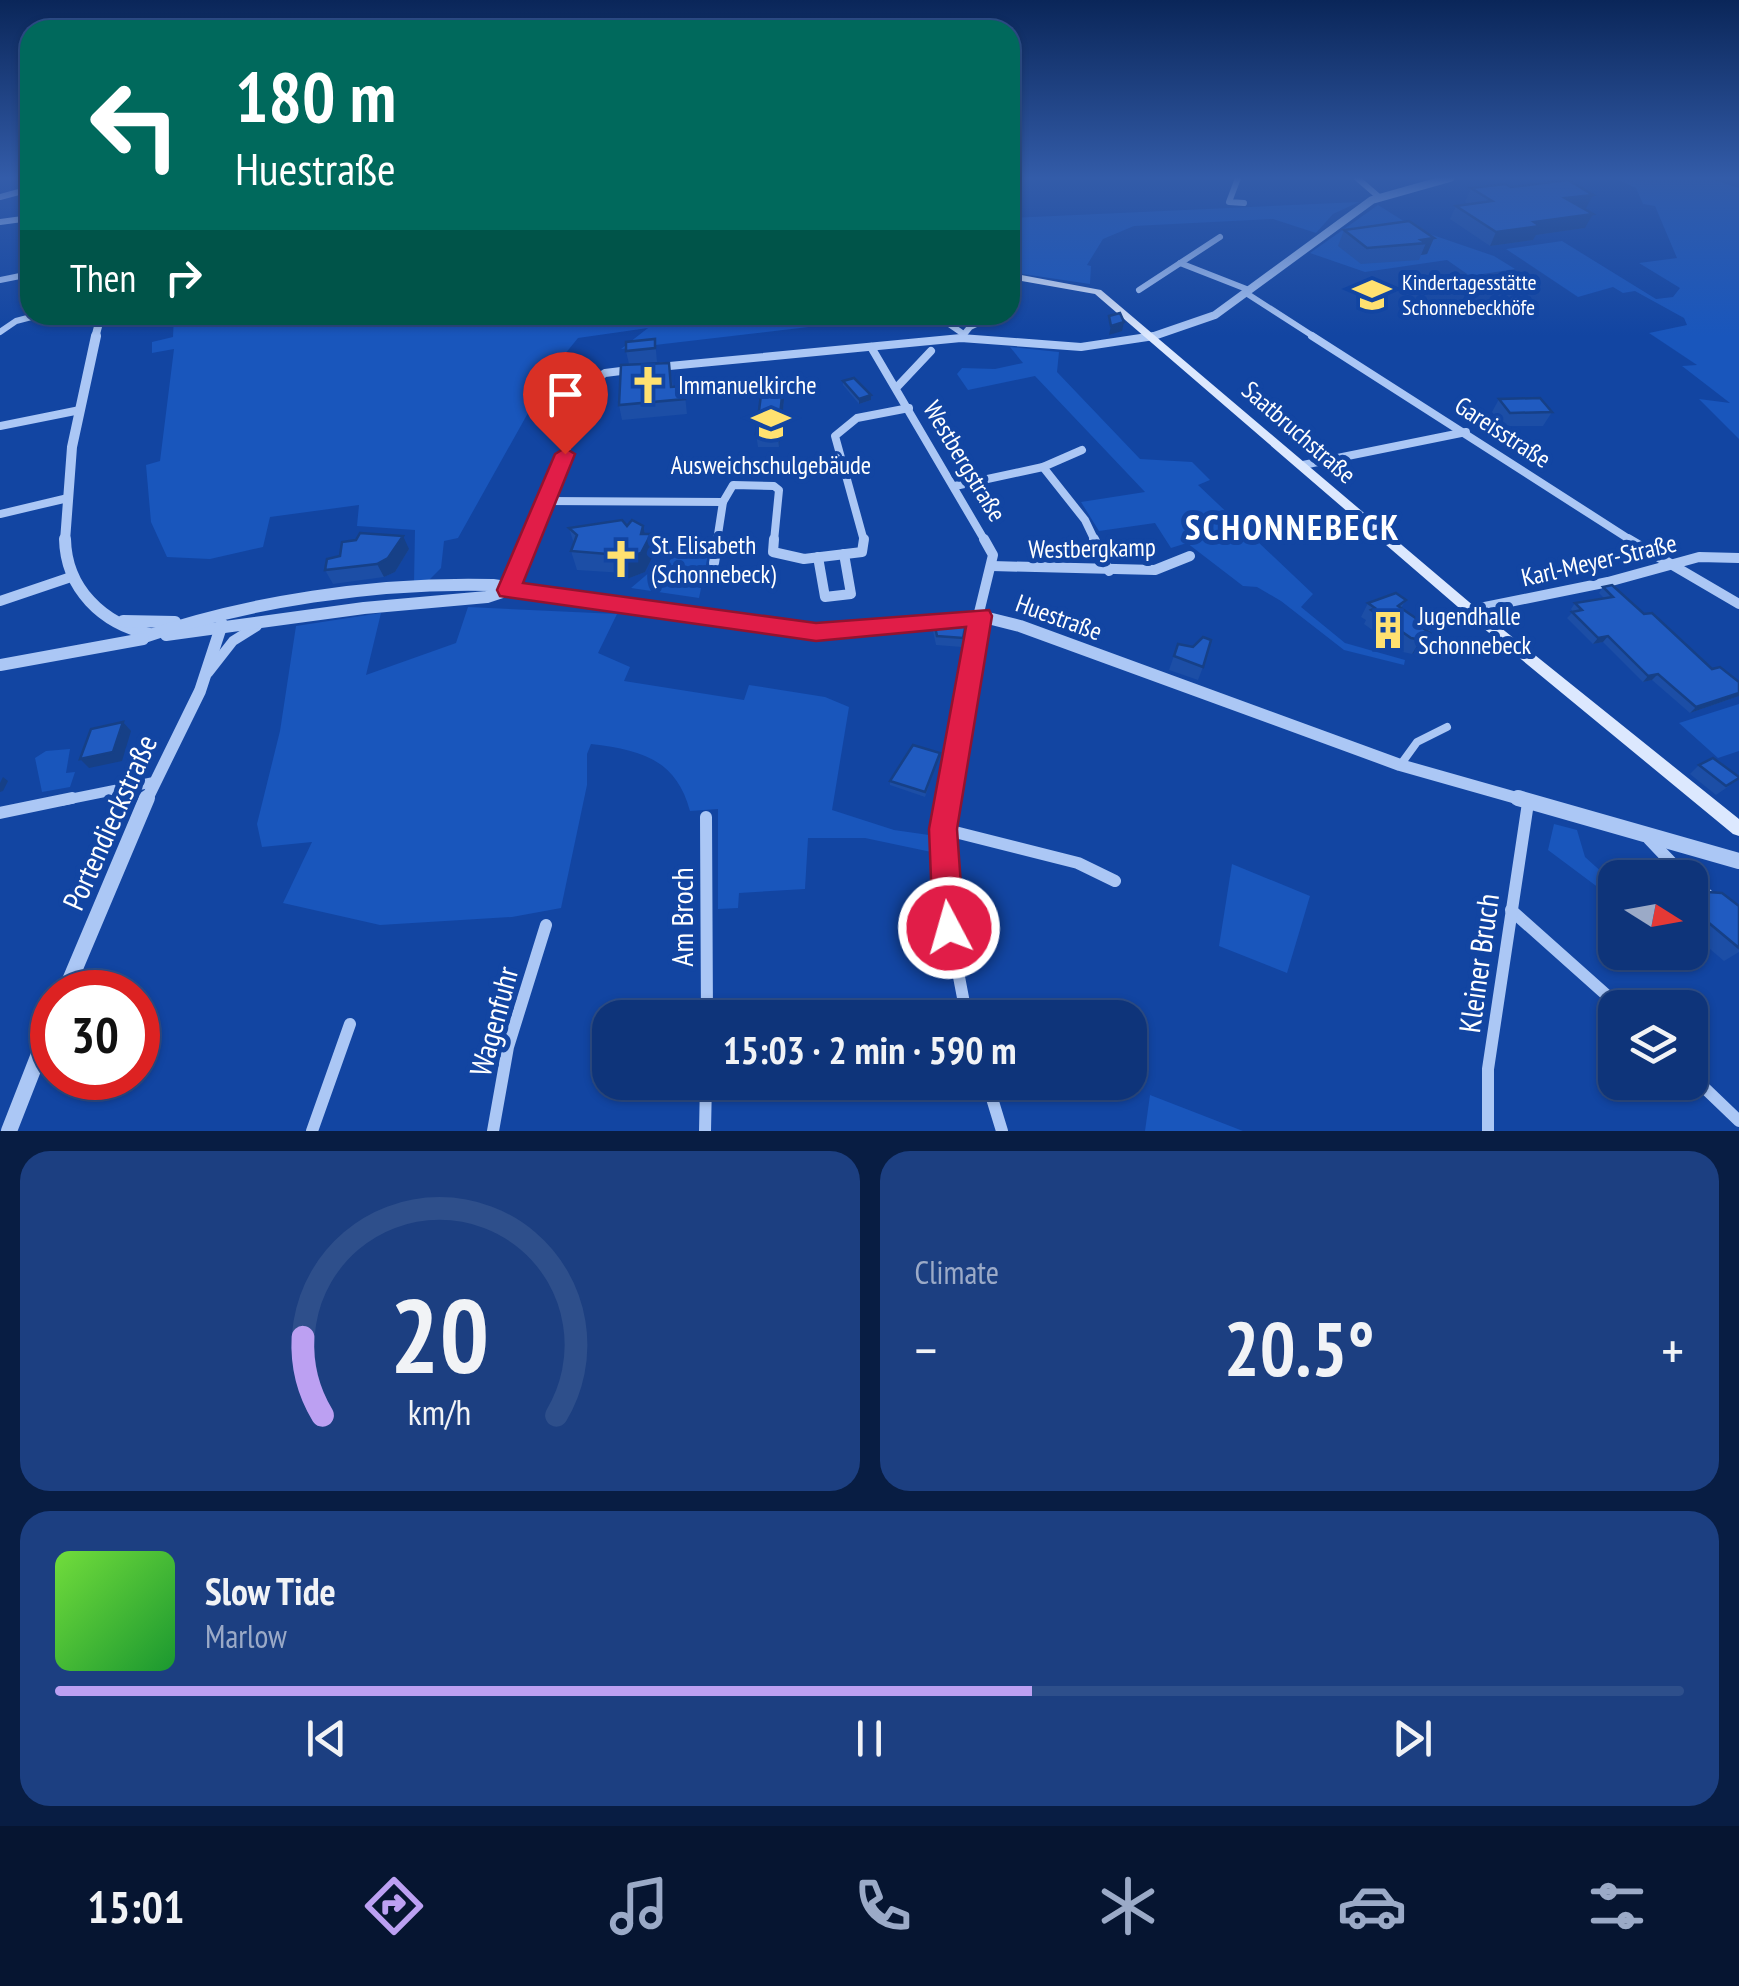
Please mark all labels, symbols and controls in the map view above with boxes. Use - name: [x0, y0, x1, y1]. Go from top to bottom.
- text: 180 m: [235, 51, 396, 141]
- icon: left: [70, 60, 200, 190]
- text: Huestraße: [235, 139, 396, 197]
- icon: right: [156, 250, 211, 305]
- text: Then: [70, 253, 136, 302]
- place label: Kindertagesstätte Schonnebeckhöfe: [1402, 268, 1537, 321]
- school or university icon: Kindertagesstätte Schonnebeckhöfe: [1351, 274, 1393, 316]
- pin: [523, 352, 608, 455]
- church icon: Immanuelkirche: [627, 364, 669, 406]
- icon: arrive: [538, 367, 593, 422]
- place label: Immanuelkirche: [678, 369, 817, 401]
- street label: Saatbruchstraße: [1235, 374, 1363, 490]
- street label: Gareisstraße: [1449, 389, 1557, 475]
- street label: Westbergstraße: [917, 395, 1013, 527]
- school or university icon: Ausweichschulgebäude: [750, 403, 792, 445]
- place label: Ausweichschulgebäude: [671, 449, 871, 481]
- district label: SCHONNEBECK: [1185, 504, 1401, 550]
- street label: Karl-Meyer-Straße: [1518, 527, 1680, 593]
- place label: St. Elisabeth (Schonnebeck): [651, 529, 776, 590]
- street label: Westbergkamp: [1028, 531, 1156, 565]
- church icon: St. Elisabeth (Schonnebeck): [600, 538, 642, 580]
- street label: Huestraße: [1012, 587, 1106, 647]
- place label: Jugendhalle Schonnebeck: [1417, 600, 1532, 661]
- building icon: Jugendhalle Schonnebeck: [1367, 609, 1409, 651]
- street label: Portendieckstraße: [53, 728, 165, 916]
- north arrow: [1598, 860, 1708, 970]
- map controls: [1598, 860, 1708, 1100]
- street label: Am Broch: [662, 867, 701, 967]
- position arrow: [897, 876, 1001, 980]
- street label: Kleiner Bruch: [1449, 891, 1507, 1035]
- street label: Wagenfuhr: [460, 961, 527, 1080]
- speed limit sign: 30: [30, 970, 160, 1100]
- button: layers: [1598, 990, 1708, 1100]
- text: 15:03 · 2 min · 590 m: [723, 1025, 1016, 1074]
- text: Climate: [915, 1251, 999, 1293]
- text: 20: [390, 1267, 489, 1402]
- text: 20.5°: [1224, 1300, 1375, 1397]
- text: −: [915, 1314, 937, 1385]
- text: +: [1661, 1314, 1684, 1385]
- text: km/h: [408, 1389, 471, 1435]
- text: Slow Tide: [205, 1566, 336, 1615]
- text: Marlow: [205, 1615, 287, 1657]
- icon: previous: [299, 1711, 354, 1766]
- icon: pause: [842, 1711, 897, 1766]
- icon: next: [1385, 1711, 1440, 1766]
- icon: directions: [359, 1871, 429, 1941]
- icon: music: [604, 1871, 674, 1941]
- icon: phone: [848, 1871, 918, 1941]
- icon: climate: [1093, 1871, 1163, 1941]
- icon: car: [1337, 1871, 1407, 1941]
- icon: filters: [1582, 1871, 1652, 1941]
- text: 15:01: [87, 1877, 185, 1935]

